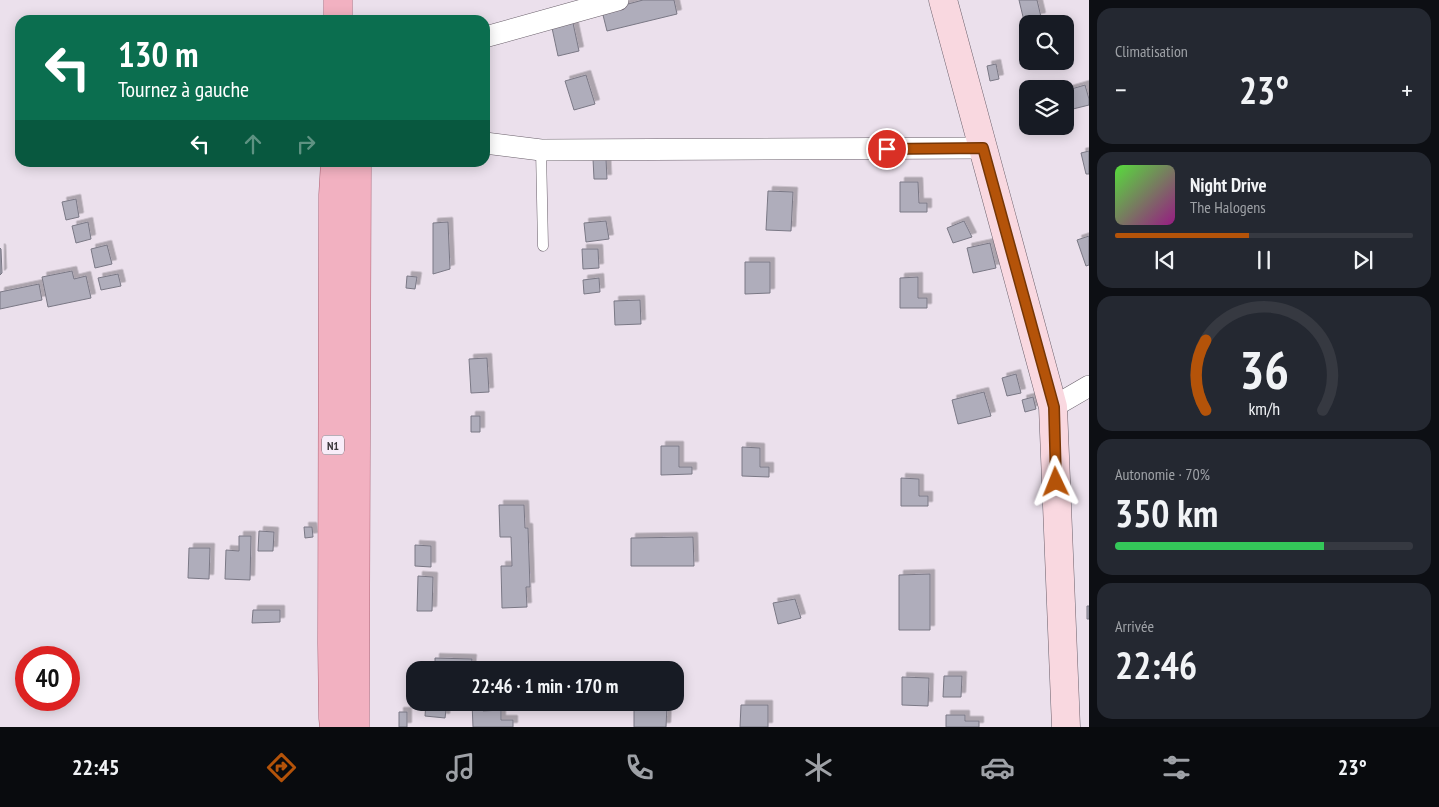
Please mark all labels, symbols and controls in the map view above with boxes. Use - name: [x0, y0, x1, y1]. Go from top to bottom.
- map controls: [1019, 15, 1074, 135]
- button: search: [1019, 15, 1074, 70]
- text: 130 m: [118, 31, 199, 77]
- icon: left: [35, 35, 100, 100]
- text: Climatisation: [1115, 41, 1188, 61]
- text: 23°: [1239, 65, 1289, 114]
- text: −: [1115, 71, 1127, 108]
- text: +: [1401, 71, 1413, 108]
- text: Tournez à gauche: [118, 75, 249, 103]
- button: layers: [1019, 80, 1074, 135]
- pin: [866, 128, 908, 170]
- icon: left: [186, 130, 214, 158]
- icon: ahead: [239, 130, 267, 158]
- icon: right: [292, 130, 320, 158]
- icon: arrive: [873, 135, 901, 163]
- text: Night Drive: [1190, 173, 1267, 197]
- text: The Halogens: [1190, 197, 1266, 217]
- icon: previous: [1151, 246, 1179, 274]
- icon: pause: [1250, 246, 1278, 274]
- icon: next: [1349, 246, 1377, 274]
- text: 36: [1239, 336, 1289, 403]
- text: km/h: [1248, 397, 1280, 420]
- road number: N1: [322, 436, 344, 454]
- position arrow: [1029, 455, 1081, 507]
- text: Autonomie · 70%: [1115, 464, 1210, 484]
- text: 350 km: [1115, 488, 1218, 537]
- text: Arrivée: [1115, 616, 1154, 636]
- text: 22:46: [1115, 640, 1197, 689]
- speed limit sign: 40: [15, 646, 80, 711]
- text: 22:46 · 1 min · 170 m: [472, 674, 618, 698]
- icon: directions: [264, 750, 299, 785]
- icon: music: [443, 750, 478, 785]
- icon: phone: [622, 750, 657, 785]
- icon: climate: [801, 750, 836, 785]
- icon: car: [980, 750, 1015, 785]
- icon: filters: [1159, 750, 1194, 785]
- text: 22:45: [72, 753, 120, 781]
- text: 23°: [1338, 753, 1367, 781]

